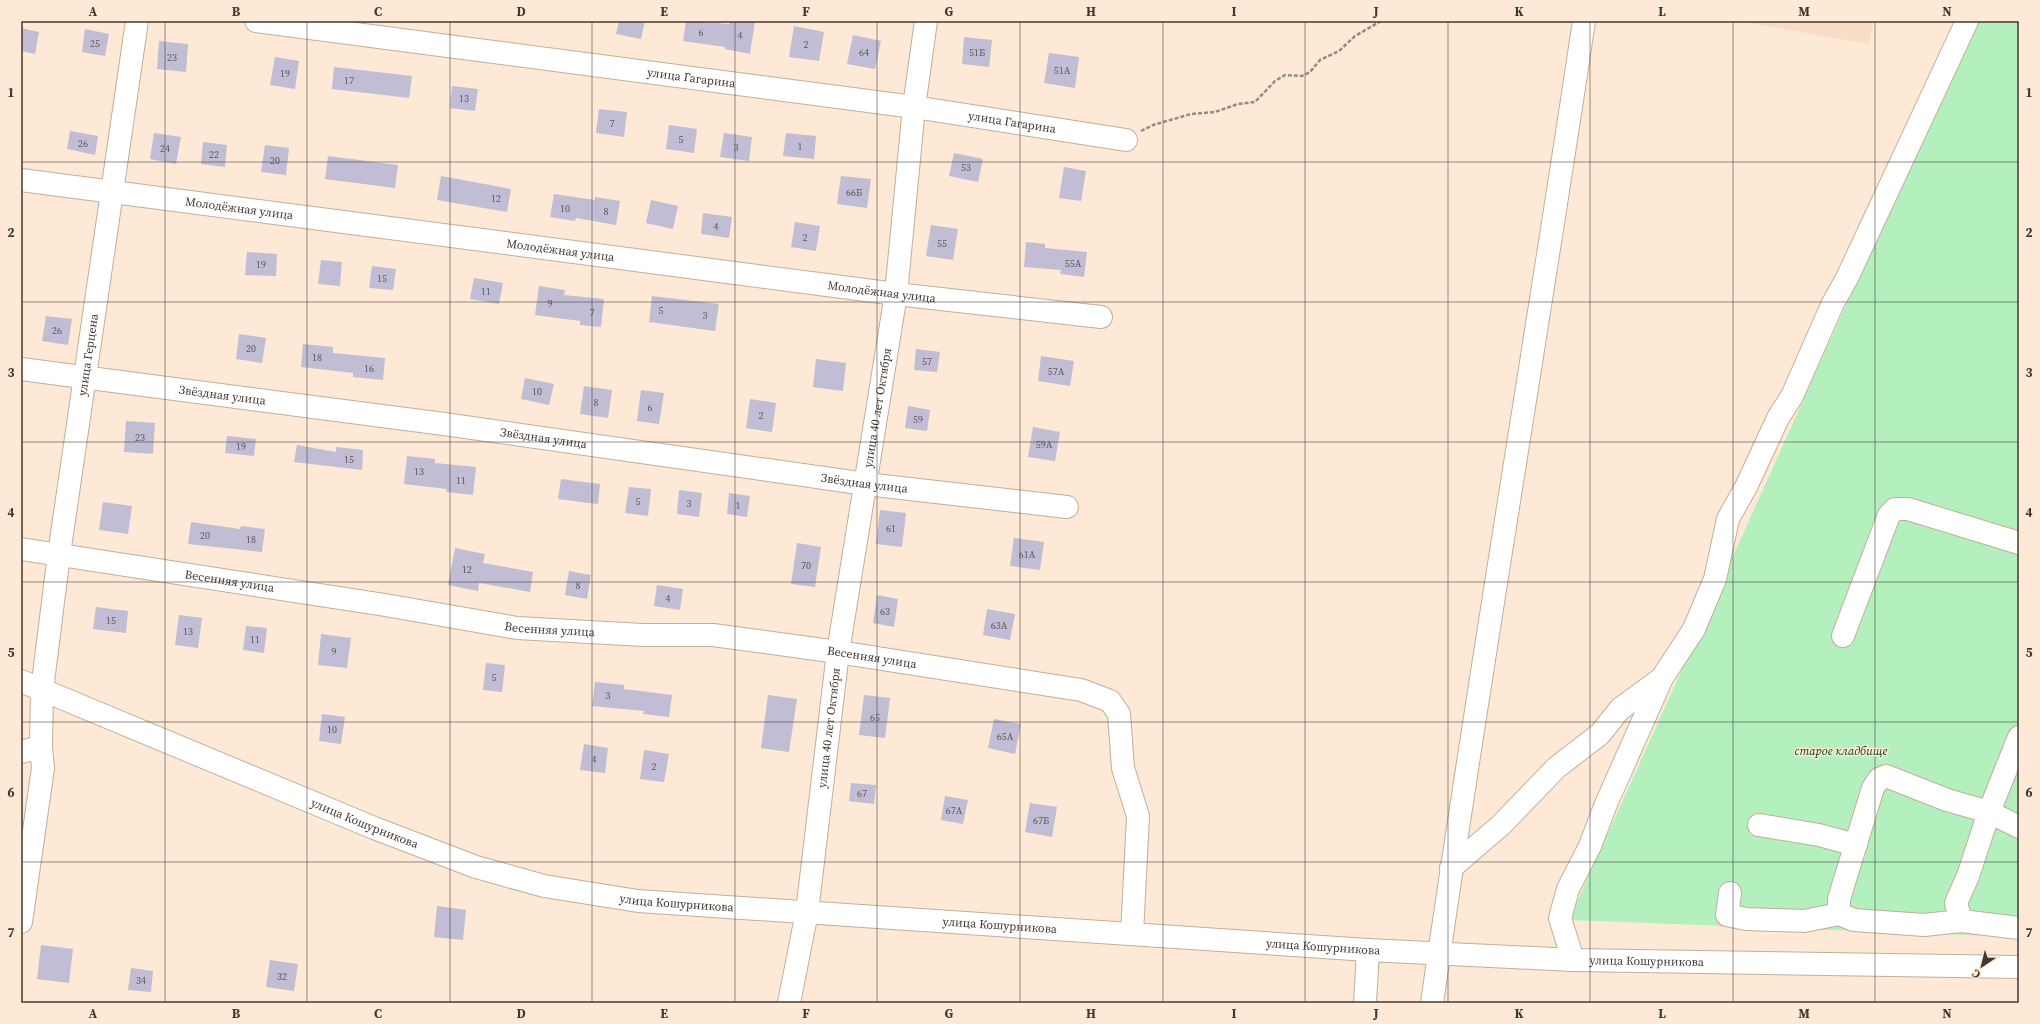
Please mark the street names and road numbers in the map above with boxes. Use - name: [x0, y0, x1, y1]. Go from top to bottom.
- street label: улица Гагарина: [646, 64, 737, 92]
- street label: улица Гагарина: [967, 108, 1058, 137]
- street label: Молодёжная улица: [184, 193, 295, 224]
- street label: Молодёжная улица: [505, 235, 616, 265]
- street label: Молодёжная улица: [827, 277, 938, 307]
- street label: улица Герцена: [74, 312, 102, 397]
- street label: улица 40 лет Октября: [860, 347, 895, 469]
- street label: Звёздная улица: [178, 382, 268, 409]
- street label: Звёздная улица: [499, 424, 589, 452]
- street label: Звёздная улица: [820, 470, 910, 497]
- street label: Весенняя улица: [184, 566, 276, 596]
- street label: Весенняя улица: [503, 618, 596, 640]
- street label: Весенняя улица: [826, 643, 919, 672]
- street label: улица 40 лет Октября: [814, 667, 844, 789]
- street label: улица Кошурникова: [308, 795, 422, 853]
- street label: улица Кошурникова: [618, 890, 735, 915]
- street label: улица Кошурникова: [942, 913, 1058, 937]
- street label: улица Кошурникова: [1265, 935, 1382, 959]
- street label: улица Кошурникова: [1589, 952, 1705, 970]

